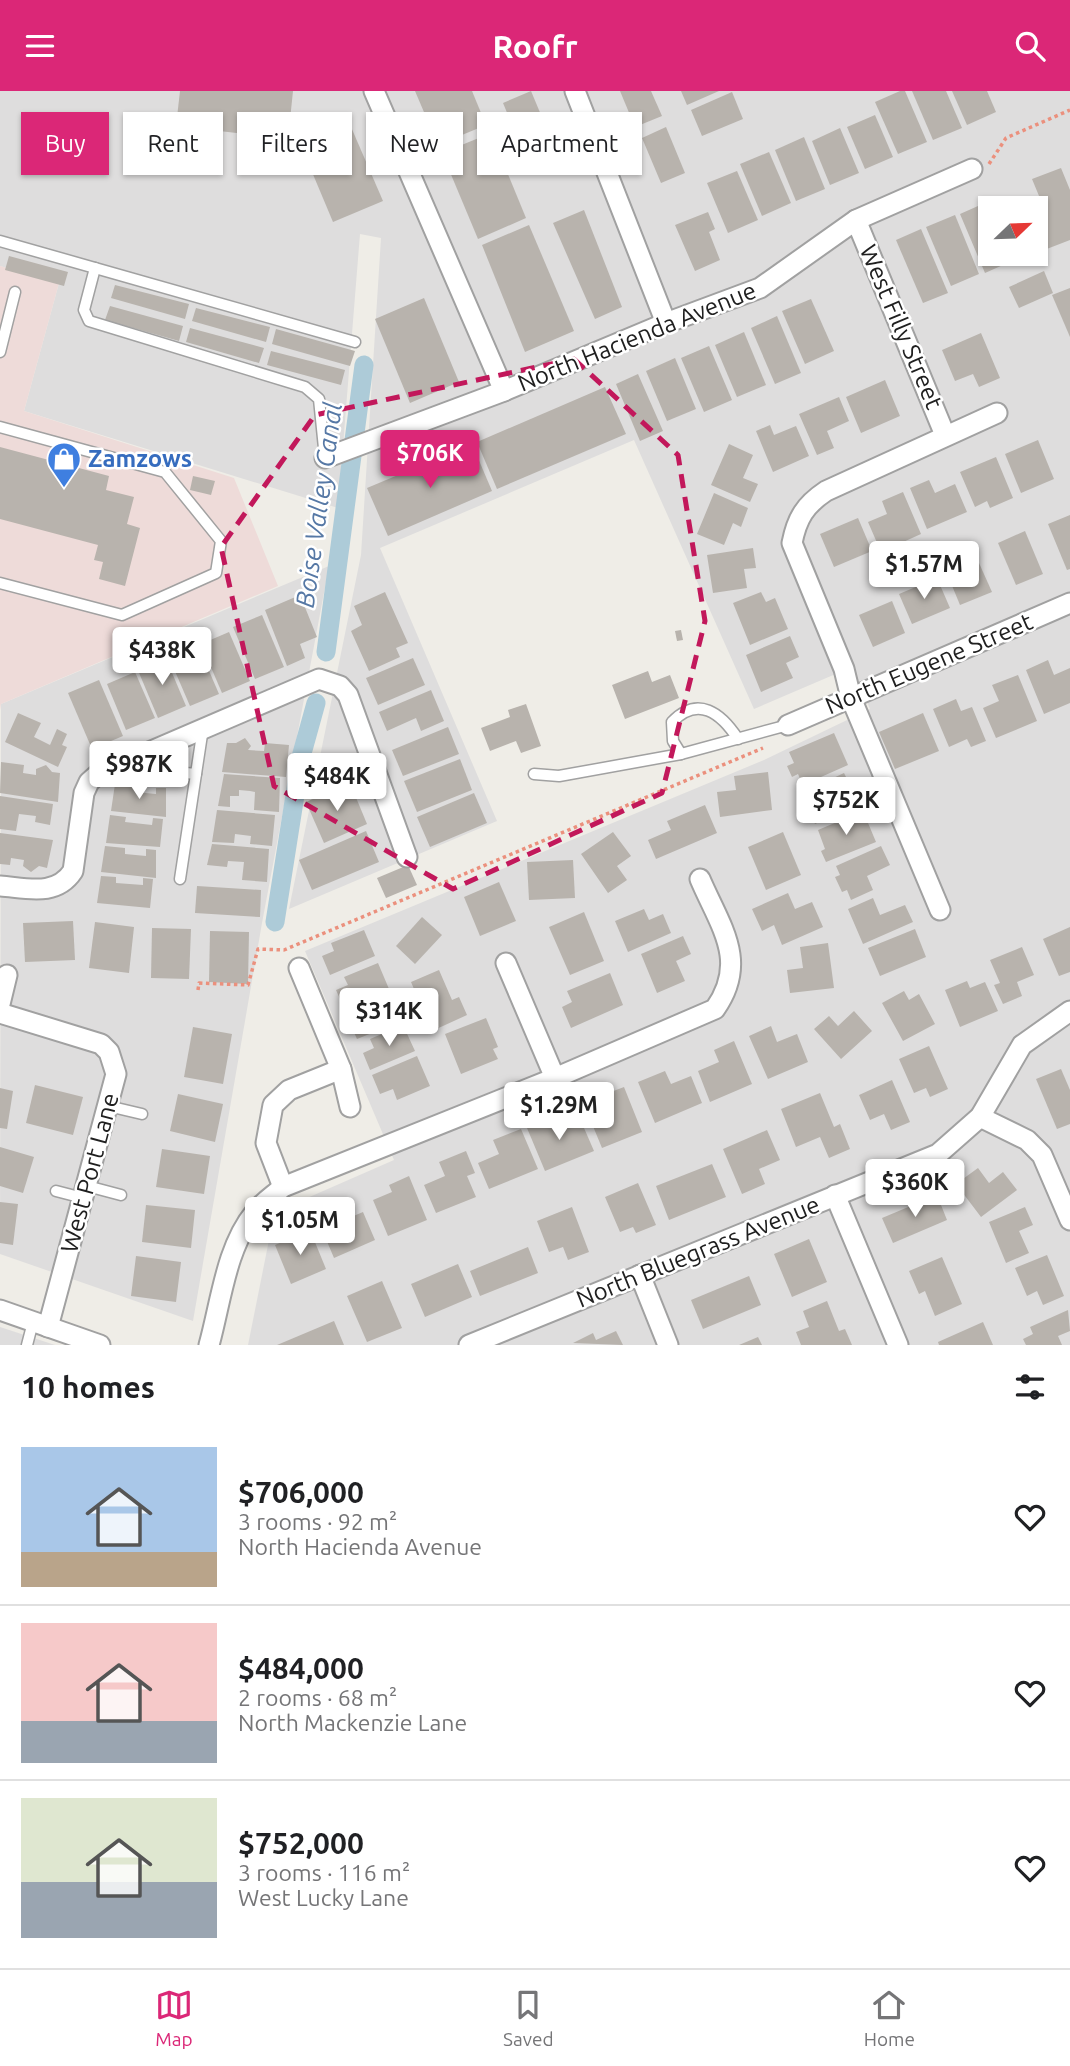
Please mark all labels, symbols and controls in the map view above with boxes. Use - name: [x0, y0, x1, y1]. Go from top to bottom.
- icon: menu: [21, 27, 59, 65]
- icon: search: [1011, 27, 1049, 65]
- text: Roofr: [492, 28, 578, 64]
- chip: Buy: [21, 112, 109, 175]
- chip: Rent: [123, 112, 223, 175]
- chip: Filters: [237, 112, 352, 175]
- chip: New: [366, 112, 463, 175]
- chip: Apartment: [477, 112, 642, 175]
- north arrow: [978, 196, 1048, 266]
- map controls: [978, 196, 1048, 266]
- street label: West Filly Street: [855, 241, 948, 413]
- street label: North Hacienda Avenue: [514, 276, 760, 397]
- water label: Boise Valley Canal: [290, 400, 347, 609]
- pin: $706K: [381, 431, 479, 490]
- shop icon: Zamzows: [45, 440, 83, 489]
- text: $706K: [396, 440, 464, 465]
- place label: Zamzows: [88, 445, 192, 472]
- pin: $1.57M: [867, 541, 981, 601]
- text: $1.57M: [885, 551, 963, 576]
- street label: North Eugene Street: [821, 607, 1037, 719]
- pin: $438K: [113, 627, 211, 687]
- text: $438K: [128, 637, 196, 662]
- pin: $987K: [90, 741, 188, 801]
- text: $987K: [105, 751, 173, 776]
- pin: $484K: [288, 753, 386, 813]
- text: $484K: [303, 763, 371, 788]
- pin: $752K: [797, 777, 895, 837]
- text: $752K: [812, 787, 880, 812]
- pin: $314K: [340, 989, 438, 1048]
- text: $314K: [355, 998, 423, 1023]
- pin: $1.29M: [502, 1083, 616, 1142]
- street label: West Port Lane: [55, 1090, 124, 1256]
- text: $1.29M: [520, 1092, 598, 1117]
- pin: $360K: [866, 1159, 964, 1219]
- text: $360K: [881, 1169, 949, 1194]
- street label: North Bluegrass Avenue: [572, 1190, 823, 1313]
- pin: $1.05M: [243, 1197, 357, 1257]
- text: $1.05M: [261, 1207, 339, 1232]
- icon: filters: [1011, 1368, 1049, 1406]
- text: 10 homes: [21, 1370, 155, 1404]
- icon: home: [77, 1475, 161, 1559]
- text: $706,000: [238, 1475, 364, 1509]
- icon: heart: [1011, 1498, 1049, 1536]
- text: 3 rooms · 92 m²: [238, 1509, 397, 1534]
- text: North Hacienda Avenue: [238, 1534, 482, 1559]
- icon: home: [77, 1651, 161, 1735]
- text: $484,000: [238, 1651, 364, 1685]
- icon: heart: [1011, 1674, 1049, 1712]
- text: 2 rooms · 68 m²: [238, 1685, 397, 1710]
- text: North Mackenzie Lane: [238, 1710, 467, 1735]
- icon: home: [77, 1826, 161, 1910]
- text: $752,000: [238, 1826, 364, 1860]
- icon: heart: [1011, 1849, 1049, 1887]
- text: 3 rooms · 116 m²: [238, 1860, 410, 1885]
- text: West Lucky Lane: [238, 1885, 409, 1910]
- tab: Map: [155, 1986, 193, 2050]
- tab: Saved: [503, 1986, 554, 2050]
- tab: Home: [864, 1986, 915, 2050]

